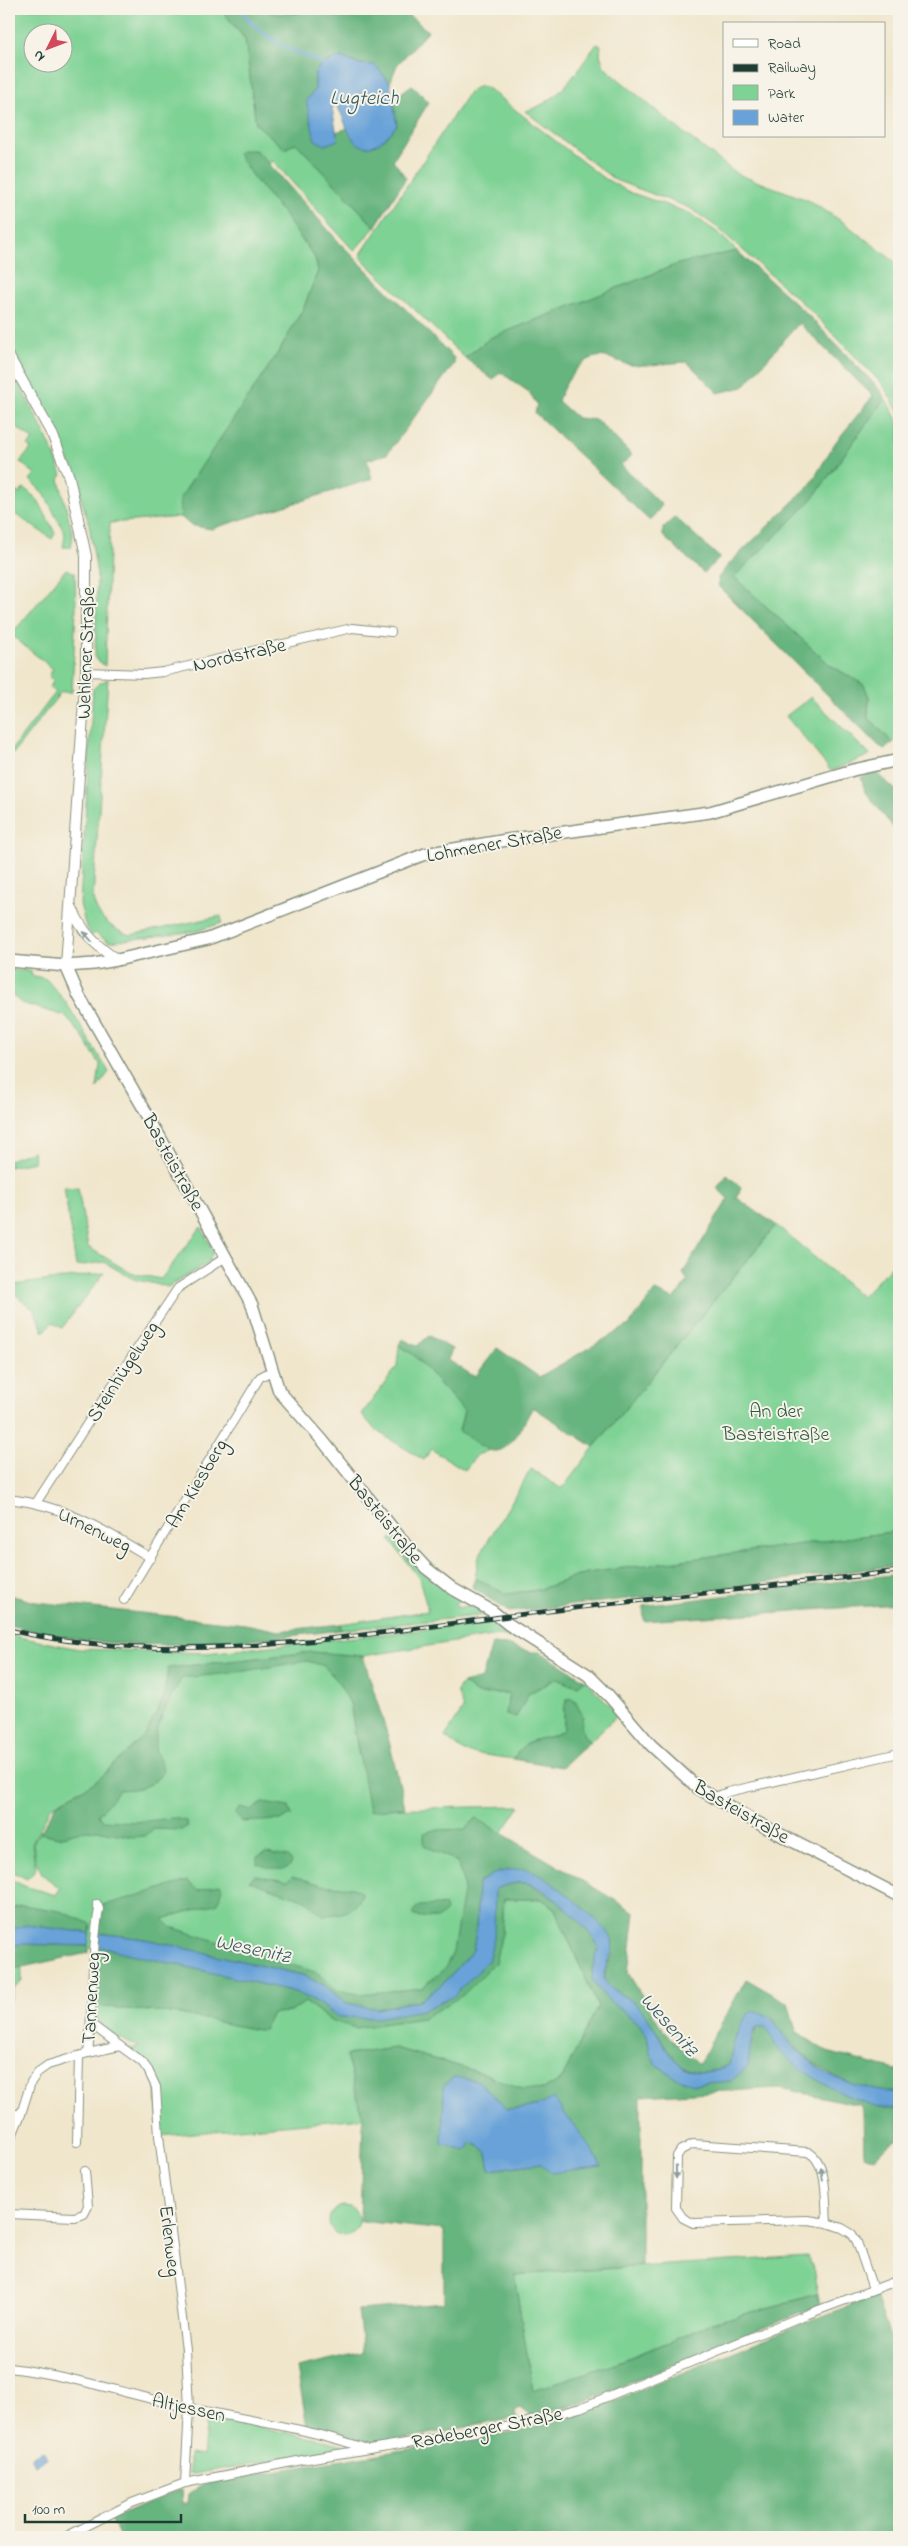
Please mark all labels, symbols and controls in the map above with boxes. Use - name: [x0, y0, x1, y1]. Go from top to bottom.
- north arrow: [22, 22, 72, 72]
- legend: [723, 22, 886, 138]
- text: Road: [768, 33, 801, 55]
- text: N: [28, 45, 50, 66]
- text: Railway: [768, 57, 816, 80]
- text: Park: [768, 83, 796, 105]
- water label: Lugteich: [330, 84, 399, 115]
- text: Water: [768, 107, 804, 129]
- street label: Wehlener Straße: [71, 586, 104, 720]
- street label: Nordstraße: [190, 632, 289, 681]
- street label: Lohmener Straße: [424, 819, 565, 872]
- one-way arrow: [82, 931, 94, 943]
- street label: Basteistraße: [133, 1108, 210, 1217]
- street label: Steinhügelweg: [81, 1316, 168, 1429]
- park label: An der Basteistraße: [721, 1398, 830, 1450]
- street label: Am Kiesberg: [160, 1434, 237, 1535]
- street label: Basteistraße: [338, 1469, 429, 1571]
- street label: Urnenweg: [52, 1501, 136, 1562]
- street label: Basteistraße: [686, 1773, 794, 1853]
- water label: Wesenitz: [212, 1927, 294, 1973]
- street label: Tannenweg: [76, 1951, 110, 2045]
- water label: Wesenitz: [632, 1987, 705, 2065]
- one-way arrow: [672, 2164, 680, 2180]
- one-way arrow: [818, 2166, 826, 2182]
- street label: Erlenweg: [149, 2204, 187, 2279]
- street label: Altjessen: [149, 2388, 228, 2431]
- street label: Radeberger Straße: [410, 2401, 566, 2459]
- scale bar: [25, 2491, 181, 2523]
- text: 100 m: [32, 2499, 65, 2521]

